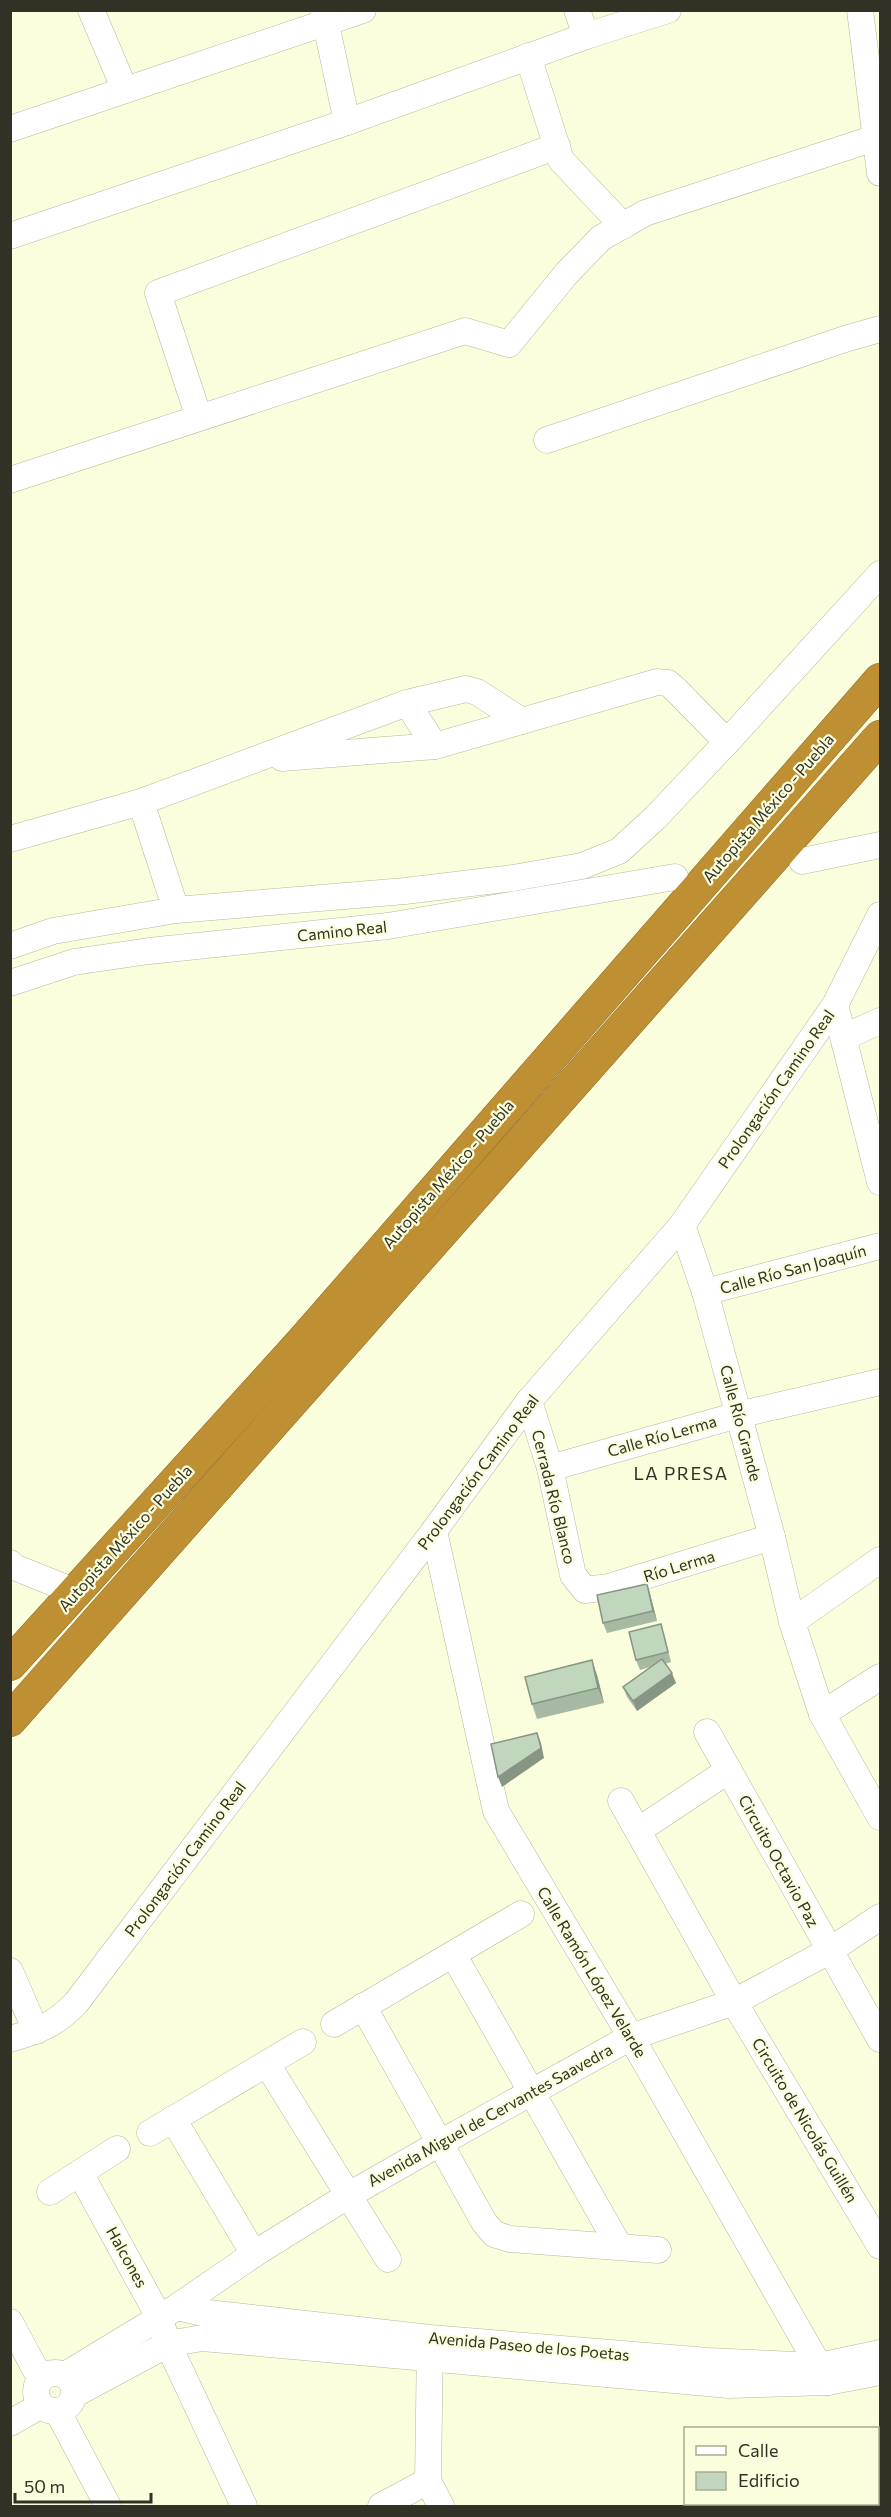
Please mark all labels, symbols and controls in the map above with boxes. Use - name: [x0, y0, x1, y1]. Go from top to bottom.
- street label: Autopista México - Puebla: [698, 730, 837, 886]
- street label: Camino Real: [296, 916, 388, 945]
- street label: Prolongación Camino Real: [713, 1006, 838, 1172]
- street label: Autopista México - Puebla: [378, 1096, 517, 1252]
- street label: Calle Río San Joaquín: [718, 1240, 868, 1297]
- street label: Calle Río Grande: [717, 1363, 766, 1483]
- street label: Prolongación Camino Real: [413, 1390, 542, 1553]
- street label: Calle Río Lerma: [605, 1411, 719, 1460]
- street label: Cerrada Río Blanco: [529, 1428, 580, 1566]
- street label: Autopista México - Puebla: [54, 1460, 195, 1615]
- district label: LA PRESA: [633, 1462, 729, 1484]
- street label: Río Lerma: [641, 1546, 717, 1585]
- street label: Prolongación Camino Real: [120, 1777, 249, 1940]
- street label: Circuito Octavio Paz: [735, 1791, 824, 1930]
- street label: Calle Ramón López Velarde: [534, 1883, 651, 2061]
- street label: Circuito de Nicolás Guillén: [749, 2034, 862, 2206]
- street label: Avenida Miguel de Cervantes Saavedra: [364, 2039, 615, 2190]
- street label: Halcones: [103, 2223, 152, 2291]
- street label: Avenida Paseo de los Poetas: [428, 2327, 630, 2364]
- legend: [684, 2427, 879, 2505]
- text: Calle: [738, 2439, 778, 2461]
- scale bar: [15, 2466, 152, 2504]
- text: Edificio: [738, 2469, 800, 2491]
- text: 50 m: [24, 2475, 65, 2497]

